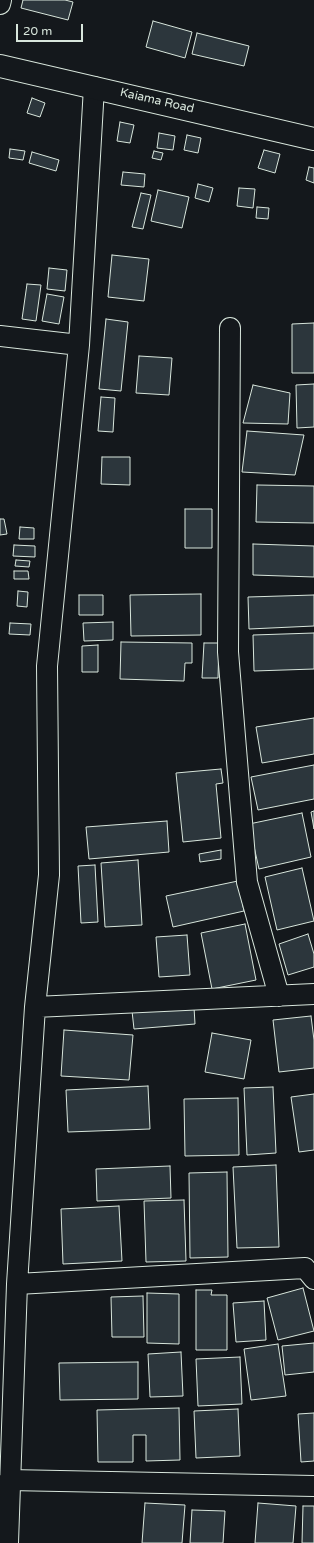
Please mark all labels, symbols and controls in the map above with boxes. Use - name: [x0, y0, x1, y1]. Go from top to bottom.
- scale bar: [18, 16, 85, 42]
- text: 20 m: [23, 24, 52, 38]
- street label: Kaiama Road: [119, 85, 195, 117]

